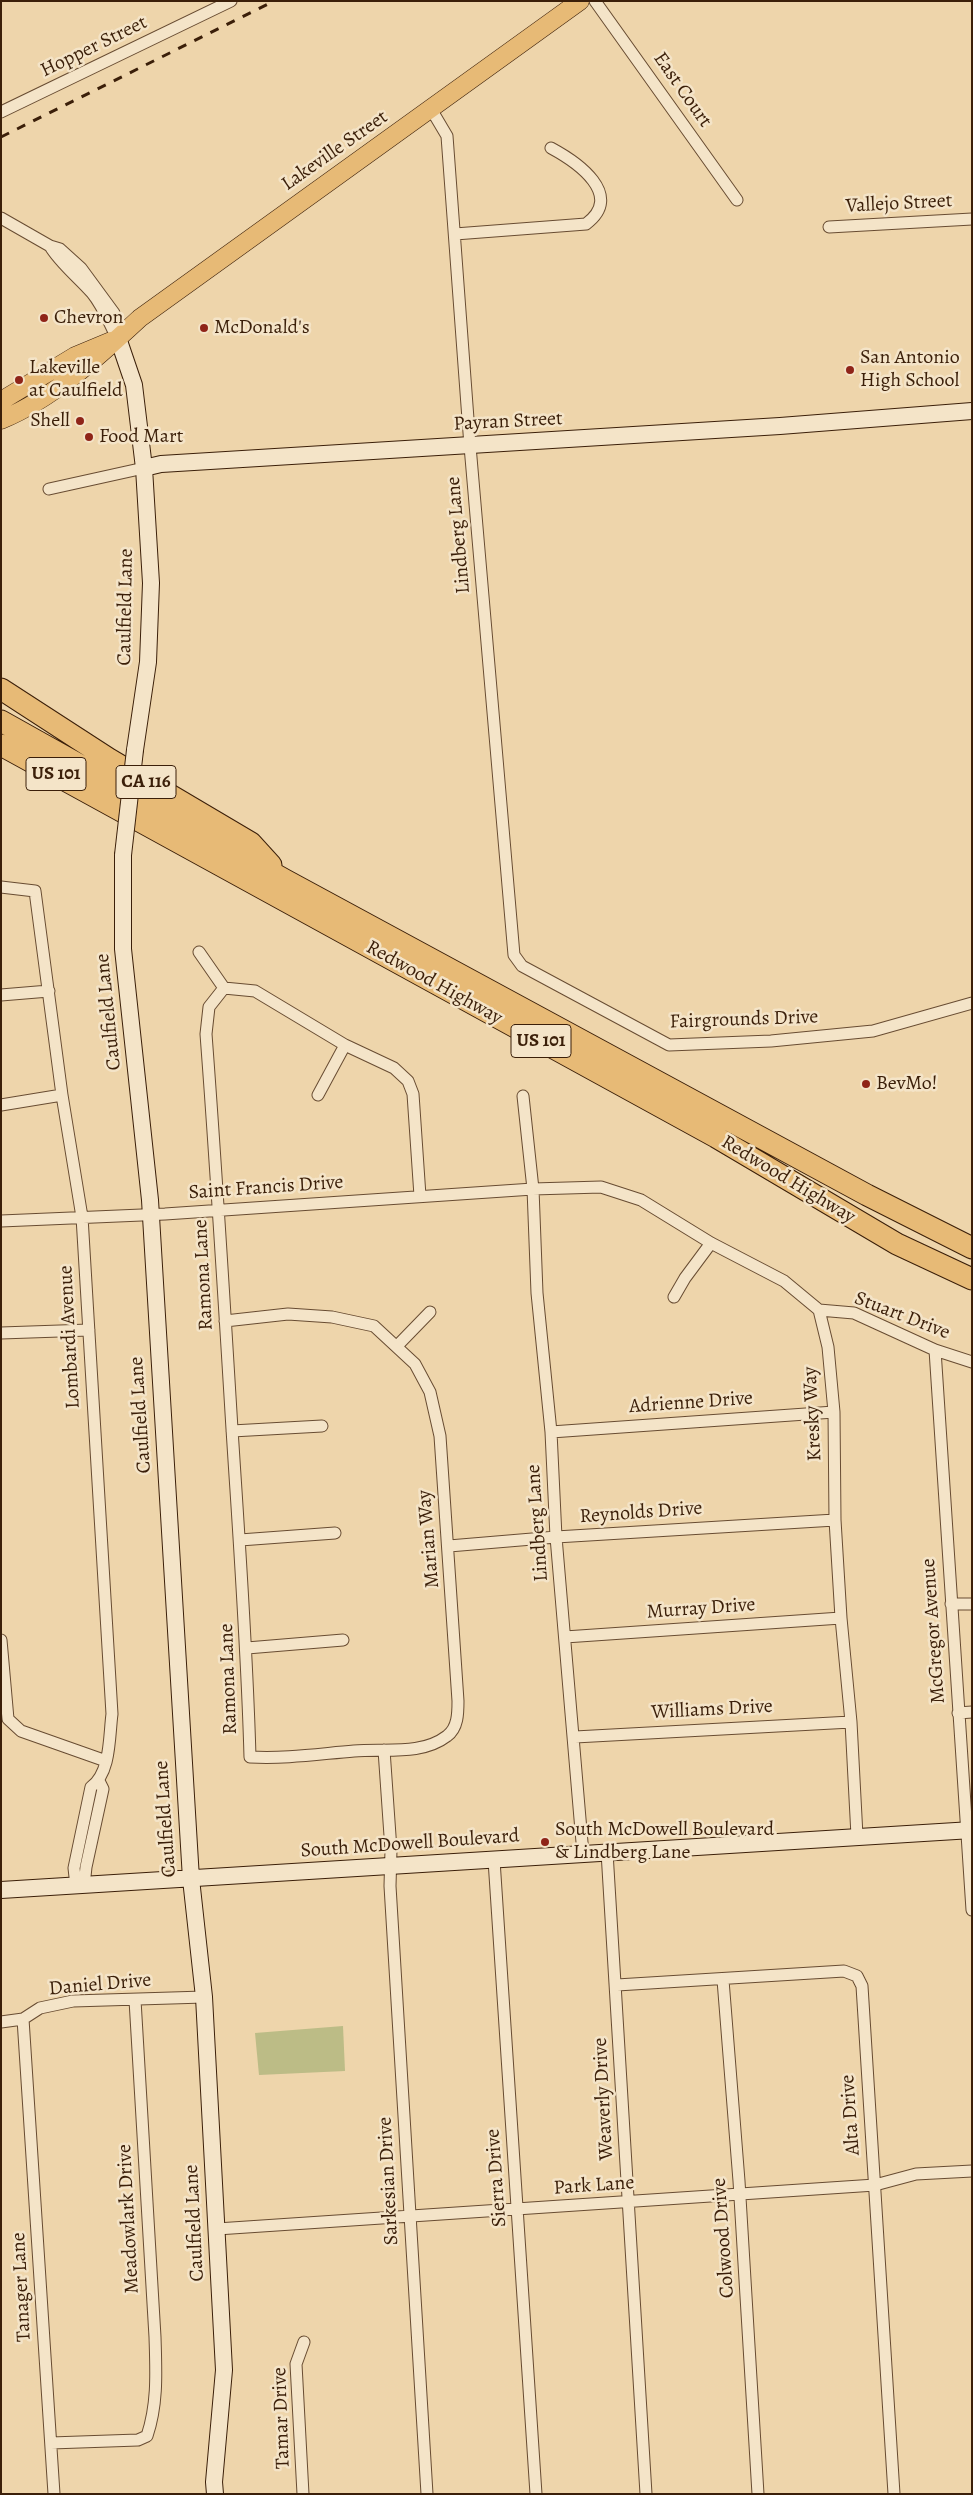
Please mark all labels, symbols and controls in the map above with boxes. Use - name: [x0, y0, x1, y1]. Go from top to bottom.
- street label: Hopper Street: [37, 11, 151, 83]
- street label: East Court: [647, 48, 717, 132]
- street label: Lakeville Street: [277, 106, 393, 196]
- street label: Vallejo Street: [845, 189, 953, 219]
- place label: Chevron: [54, 306, 123, 330]
- marker: Chevron: [38, 312, 50, 324]
- place label: McDonald's: [214, 316, 310, 340]
- marker: McDonald's: [198, 322, 210, 334]
- place label: San Antonio High School: [860, 346, 960, 393]
- place label: Lakeville at Caulfield: [29, 356, 123, 403]
- marker: San Antonio High School: [844, 364, 856, 376]
- marker: Lakeville at Caulfield: [13, 374, 25, 386]
- street label: Payran Street: [453, 407, 563, 437]
- place label: Shell: [30, 409, 70, 433]
- marker: Shell: [74, 415, 86, 427]
- place label: Food Mart: [99, 425, 183, 449]
- marker: Food Mart: [83, 431, 95, 443]
- street label: Lindberg Lane: [442, 475, 476, 595]
- street label: Caulfield Lane: [113, 548, 139, 666]
- road number: US 101: [26, 758, 86, 791]
- road number: CA 116: [116, 766, 176, 799]
- street label: Redwood Highway: [362, 936, 506, 1030]
- street label: Caulfield Lane: [91, 952, 127, 1072]
- street label: Fairgrounds Drive: [669, 1005, 819, 1035]
- road number: US 101: [511, 1024, 571, 1058]
- place label: BevMo!: [876, 1072, 937, 1096]
- marker: BevMo!: [860, 1078, 872, 1090]
- street label: Redwood Highway: [717, 1131, 859, 1229]
- street label: Saint Francis Drive: [188, 1171, 344, 1205]
- street label: Ramona Lane: [189, 1219, 219, 1331]
- street label: Lombardi Avenue: [54, 1265, 86, 1409]
- street label: Stuart Drive: [851, 1287, 953, 1345]
- street label: Caulfield Lane: [125, 1356, 157, 1474]
- street label: Kresky Way: [799, 1366, 827, 1462]
- street label: Adrienne Drive: [628, 1387, 754, 1419]
- street label: Lindberg Lane: [522, 1463, 554, 1583]
- street label: Marian Way: [413, 1489, 445, 1589]
- street label: Reynolds Drive: [579, 1497, 703, 1529]
- street label: McGregor Avenue: [917, 1558, 951, 1704]
- street label: Murray Drive: [646, 1593, 756, 1625]
- street label: Ramona Lane: [215, 1623, 243, 1735]
- street label: Williams Drive: [651, 1695, 773, 1725]
- street label: Caulfield Lane: [150, 1760, 182, 1878]
- place label: South McDowell Boulevard & Lindberg Lane: [555, 1818, 774, 1865]
- street label: South McDowell Boulevard: [300, 1824, 520, 1864]
- marker: South McDowell Boulevard & Lindberg Lane: [539, 1836, 551, 1848]
- street label: Daniel Drive: [48, 1969, 152, 2001]
- street label: Weaverly Drive: [589, 2037, 619, 2161]
- street label: Alta Drive: [836, 2074, 866, 2156]
- street label: Sarkesian Drive: [374, 2116, 404, 2246]
- street label: Sierra Drive: [482, 2128, 512, 2228]
- street label: Meadowlark Drive: [113, 2143, 145, 2295]
- street label: Caulfield Lane: [180, 2164, 210, 2282]
- street label: Park Lane: [553, 2171, 635, 2201]
- street label: Colwood Drive: [708, 2177, 740, 2299]
- street label: Tanager Lane: [7, 2232, 37, 2342]
- street label: Tamar Drive: [268, 2367, 296, 2469]

